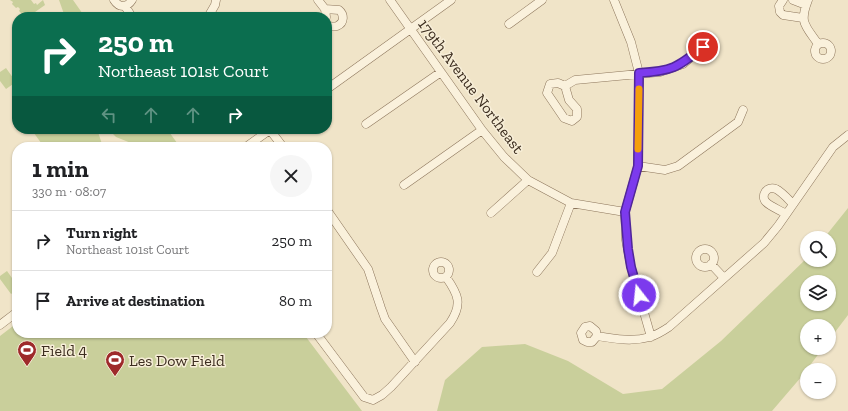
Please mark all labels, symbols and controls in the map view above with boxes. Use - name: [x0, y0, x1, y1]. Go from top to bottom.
- street label: 179th Avenue Northeast: [414, 15, 528, 157]
- text: 250 m: [98, 26, 174, 59]
- icon: right: [32, 28, 84, 80]
- pin: [686, 30, 720, 64]
- icon: arrive: [692, 36, 714, 58]
- text: Northeast 101st Court: [98, 60, 268, 82]
- icon: left: [98, 104, 120, 126]
- icon: ahead: [140, 104, 162, 126]
- icon: ahead: [182, 104, 204, 126]
- icon: right: [224, 104, 246, 126]
- text: 1 min: [32, 154, 89, 183]
- button: close: [270, 155, 312, 197]
- text: 330 m · 08:07: [32, 184, 106, 199]
- text: Turn right: [66, 224, 137, 242]
- icon: right: [32, 230, 54, 252]
- map controls: [800, 231, 836, 399]
- button: search: [800, 231, 836, 267]
- text: 250 m: [272, 232, 312, 250]
- text: Northeast 101st Court: [66, 242, 189, 257]
- position arrow: [618, 274, 660, 316]
- button: layers: [800, 275, 836, 311]
- icon: arrive: [32, 290, 54, 312]
- text: Arrive at destination: [66, 292, 205, 310]
- text: 80 m: [279, 292, 312, 310]
- button: +: [800, 319, 836, 355]
- sports icon: Field 4: [16, 339, 38, 367]
- place label: Field 4: [41, 341, 88, 360]
- sports icon: Les Dow Field: [104, 349, 126, 377]
- place label: Les Dow Field: [129, 351, 225, 370]
- button: −: [800, 363, 836, 399]

